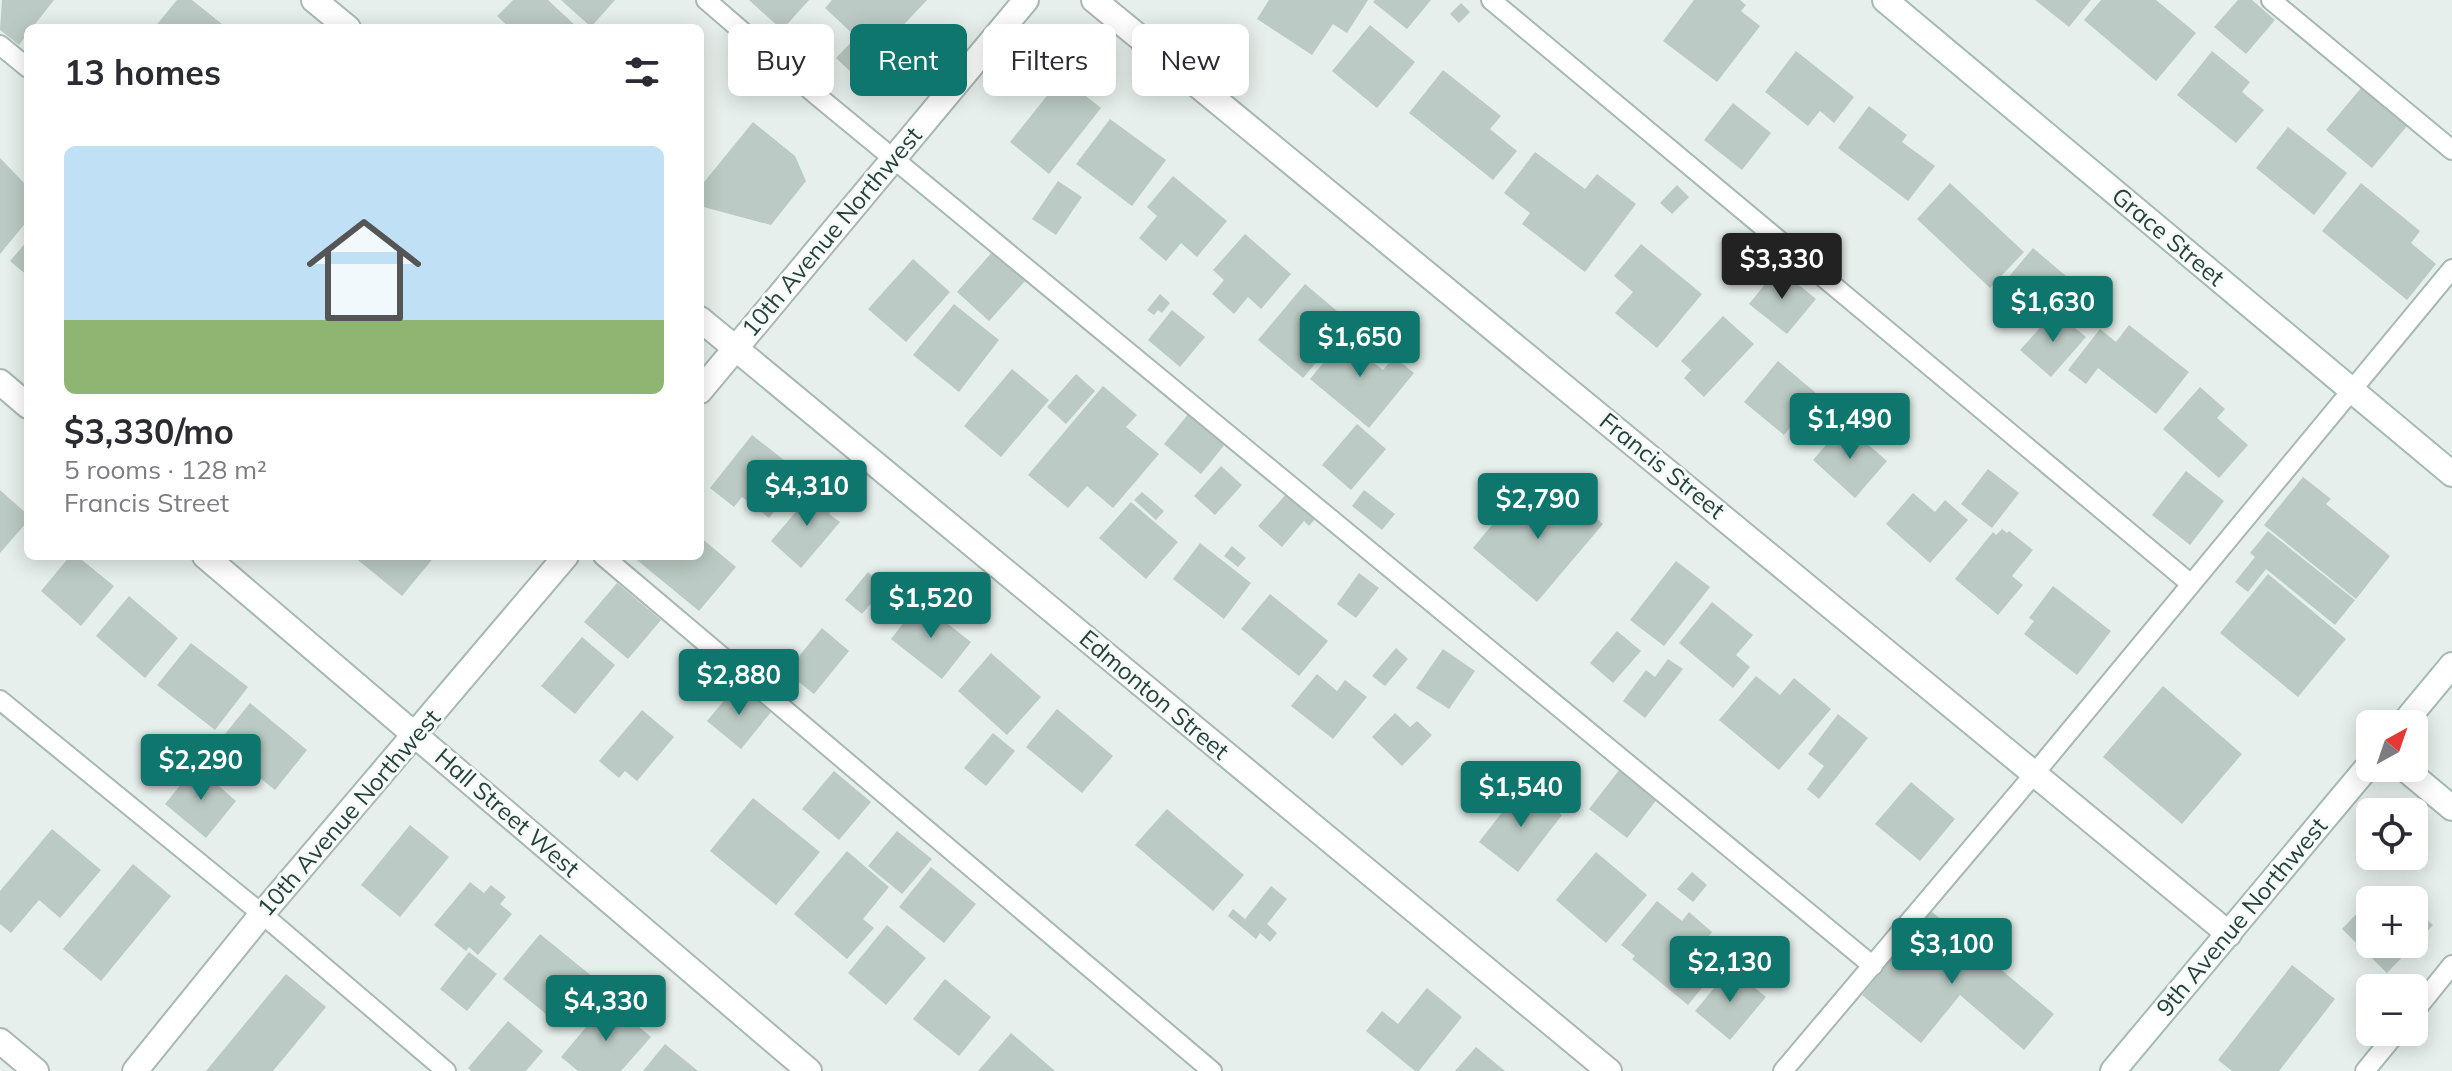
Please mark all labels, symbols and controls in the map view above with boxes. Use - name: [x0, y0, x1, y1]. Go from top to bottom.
- chip: Buy: [728, 24, 834, 96]
- chip: Rent: [850, 24, 967, 96]
- chip: Filters: [983, 24, 1116, 96]
- chip: New: [1132, 24, 1249, 96]
- icon: filters: [620, 50, 664, 94]
- text: 13 homes: [64, 51, 221, 94]
- street label: 10th Avenue Northwest: [735, 120, 928, 342]
- street label: Grace Street: [2106, 180, 2231, 292]
- icon: home: [292, 198, 436, 342]
- pin: $3,330: [1717, 233, 1847, 301]
- text: $3,330: [1740, 242, 1824, 275]
- pin: $1,630: [1988, 276, 2118, 344]
- text: $1,630: [2011, 285, 2095, 318]
- pin: $1,650: [1295, 311, 1425, 379]
- text: $1,650: [1318, 320, 1402, 353]
- pin: $1,490: [1785, 393, 1915, 461]
- text: $1,490: [1808, 402, 1892, 435]
- street label: Francis Street: [1594, 406, 1731, 525]
- text: $3,330/mo: [64, 410, 234, 453]
- text: 5 rooms · 128 m²: [64, 453, 267, 486]
- pin: $4,310: [742, 460, 872, 528]
- text: $4,310: [765, 469, 849, 502]
- pin: $2,790: [1473, 473, 1603, 541]
- text: $2,790: [1496, 482, 1580, 515]
- text: Francis Street: [64, 486, 229, 519]
- pin: $1,520: [866, 572, 996, 640]
- text: $1,520: [889, 581, 973, 614]
- street label: Edmonton Street: [1074, 623, 1236, 765]
- pin: $2,880: [674, 649, 804, 717]
- text: $2,880: [697, 658, 781, 691]
- street label: 10th Avenue Northwest: [250, 703, 446, 922]
- north arrow: [2356, 710, 2428, 782]
- map controls: [2356, 710, 2428, 1046]
- pin: $2,290: [136, 734, 266, 802]
- street label: Hall Street West: [429, 741, 586, 883]
- text: $2,290: [159, 743, 243, 776]
- pin: $1,540: [1456, 761, 1586, 829]
- text: $1,540: [1479, 770, 1563, 803]
- button: locate: [2356, 798, 2428, 870]
- street label: 9th Avenue Northwest: [2149, 811, 2333, 1022]
- button: +: [2356, 886, 2428, 958]
- pin: $3,100: [1887, 918, 2017, 986]
- text: $3,100: [1910, 927, 1994, 960]
- pin: $2,130: [1665, 936, 1795, 1004]
- text: $2,130: [1688, 945, 1772, 978]
- button: −: [2356, 974, 2428, 1046]
- pin: $4,330: [541, 975, 671, 1043]
- text: $4,330: [564, 984, 648, 1017]

